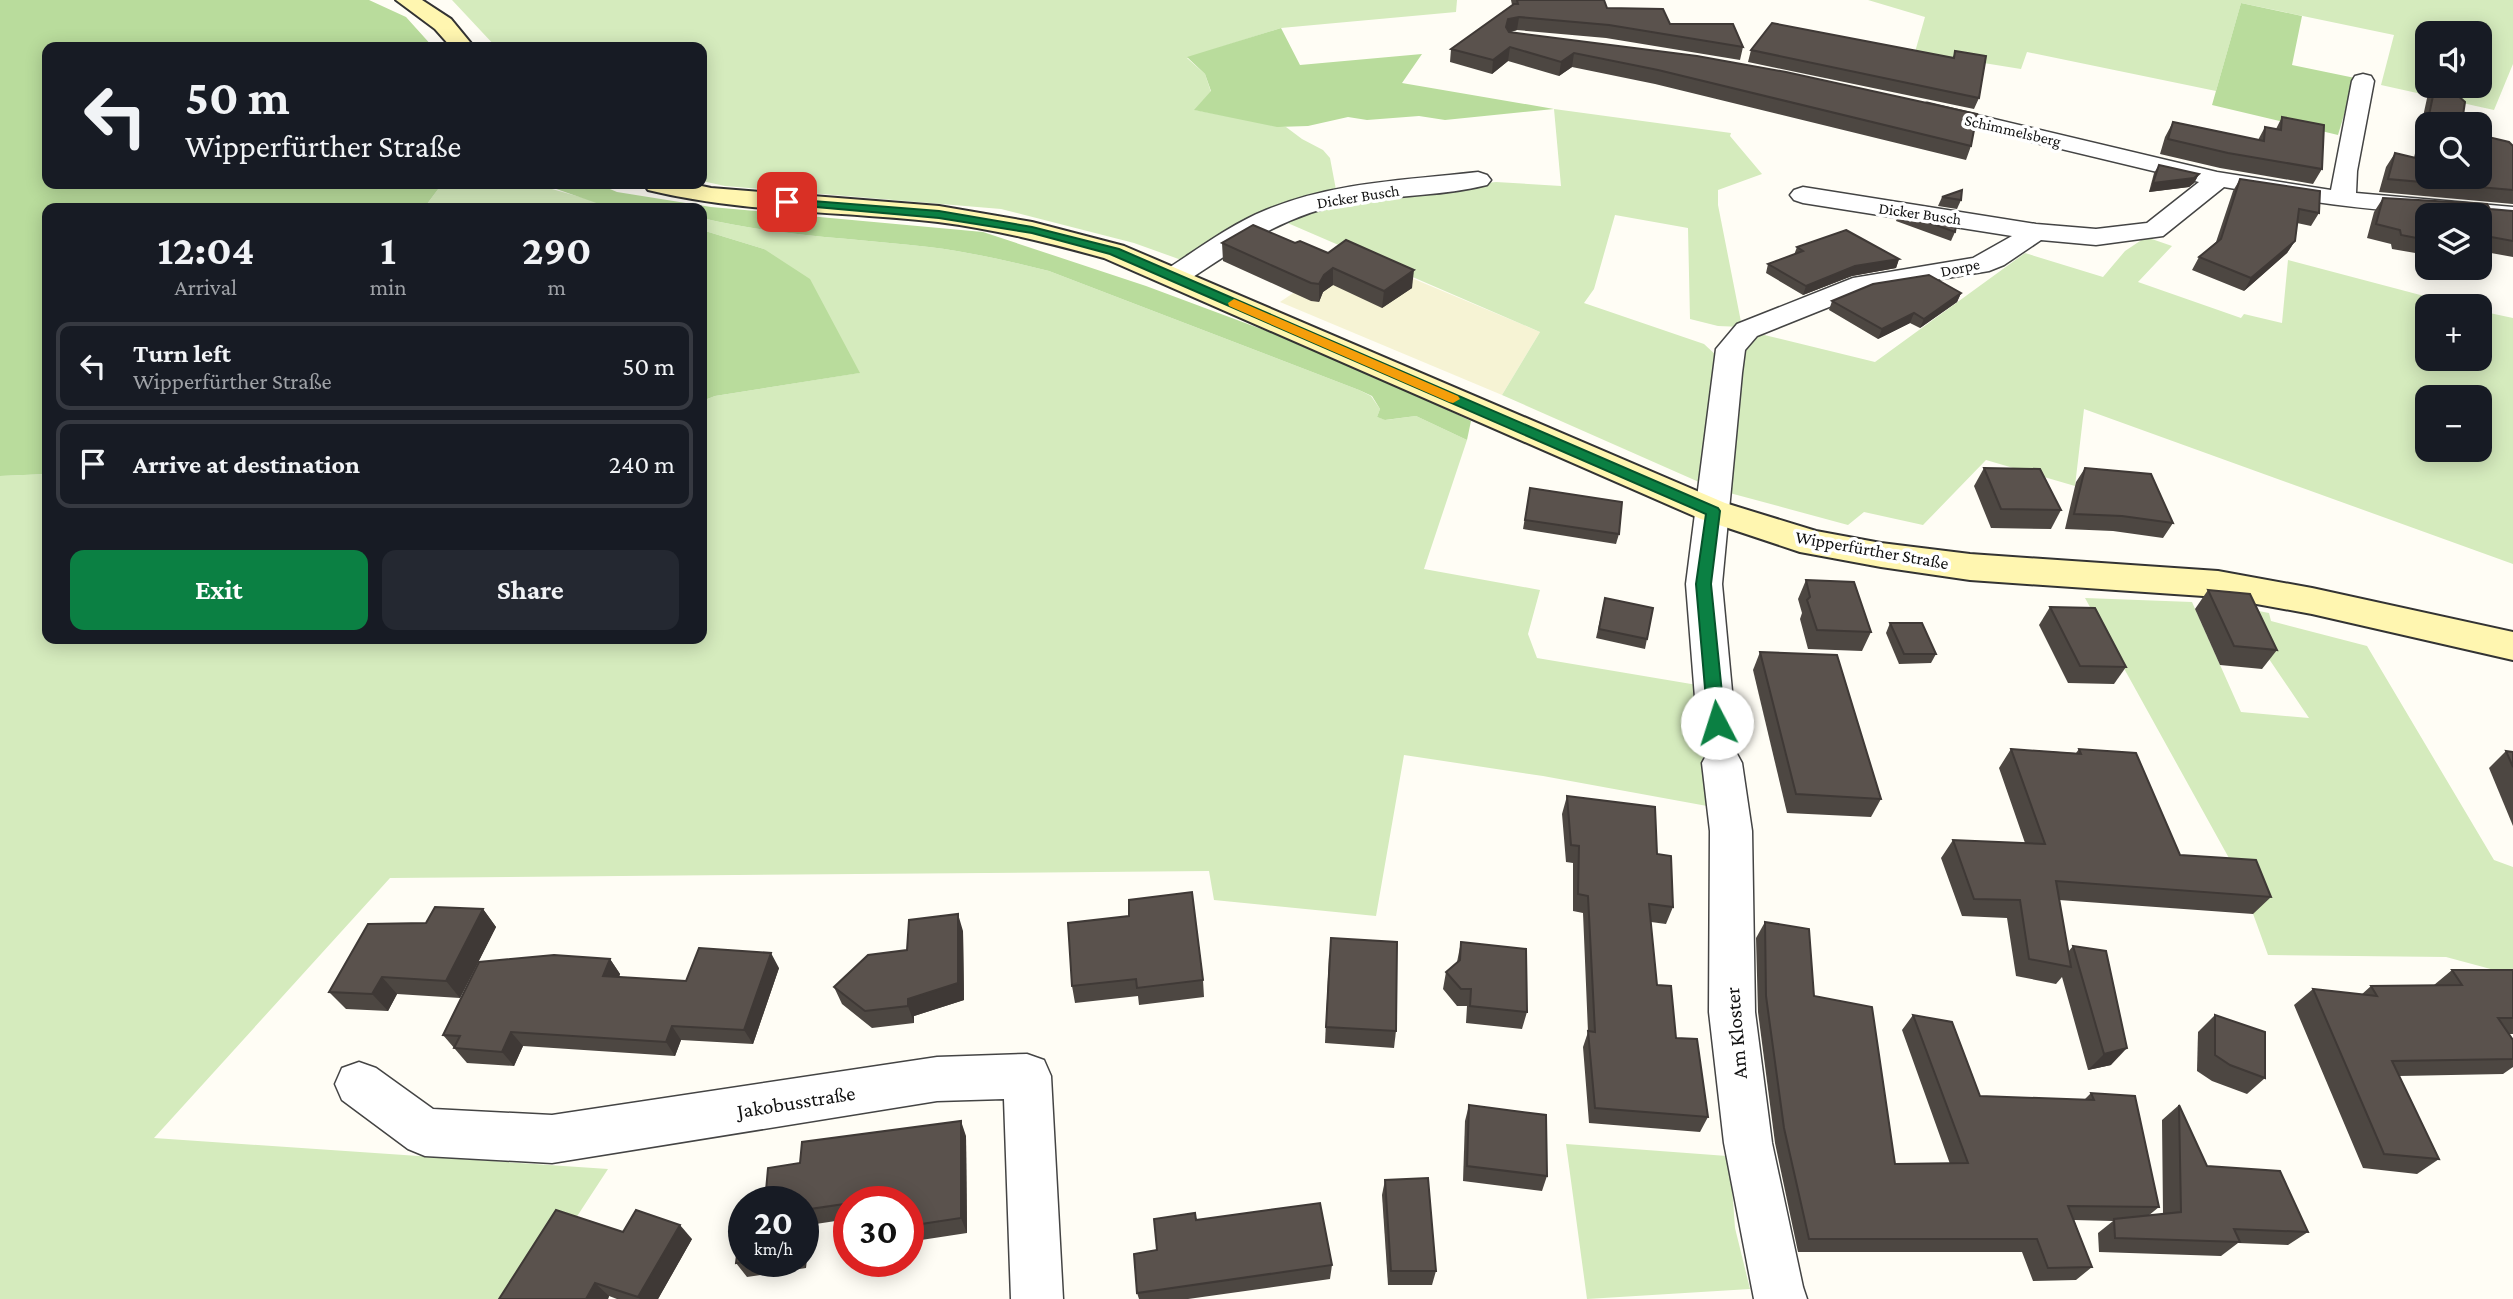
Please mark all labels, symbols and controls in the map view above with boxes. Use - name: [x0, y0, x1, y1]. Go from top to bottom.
- map controls: [2415, 21, 2492, 462]
- button: sound: [2415, 21, 2492, 98]
- icon: left: [70, 70, 161, 161]
- text: 50 m: [185, 70, 290, 125]
- street label: Schimmelsberg: [1963, 111, 2063, 151]
- button: search: [2415, 112, 2492, 189]
- text: Wipperfürther Straße: [185, 128, 461, 164]
- pin: [757, 172, 817, 232]
- street label: Dicker Busch: [1316, 182, 1401, 211]
- icon: arrive: [768, 183, 806, 221]
- street label: Dicker Busch: [1877, 199, 1963, 228]
- button: layers: [2415, 203, 2492, 280]
- text: 12:04: [157, 226, 254, 273]
- text: 1: [380, 226, 396, 273]
- text: 290: [522, 226, 592, 273]
- street label: Dorpe: [1939, 255, 1981, 281]
- text: Arrival: [175, 274, 237, 300]
- text: min: [370, 274, 407, 300]
- text: m: [548, 274, 566, 300]
- button: +: [2415, 294, 2492, 371]
- text: Turn left: [133, 339, 231, 368]
- icon: left: [74, 347, 112, 385]
- text: 50 m: [622, 352, 675, 381]
- text: Wipperfürther Straße: [133, 368, 332, 394]
- button: −: [2415, 385, 2492, 462]
- icon: arrive: [74, 445, 112, 483]
- text: Arrive at destination: [133, 450, 360, 479]
- text: 240 m: [609, 450, 675, 479]
- street label: Wipperfürther Straße: [1794, 527, 1950, 573]
- button: Exit: [70, 550, 368, 630]
- button: Share: [382, 550, 679, 630]
- position arrow: [1680, 686, 1754, 760]
- street label: Am Kloster: [1720, 985, 1752, 1080]
- street label: Jakobusstraße: [733, 1081, 857, 1123]
- speed limit sign: 30: [833, 1186, 924, 1277]
- text: 20: [754, 1203, 793, 1242]
- text: km/h: [754, 1239, 793, 1259]

